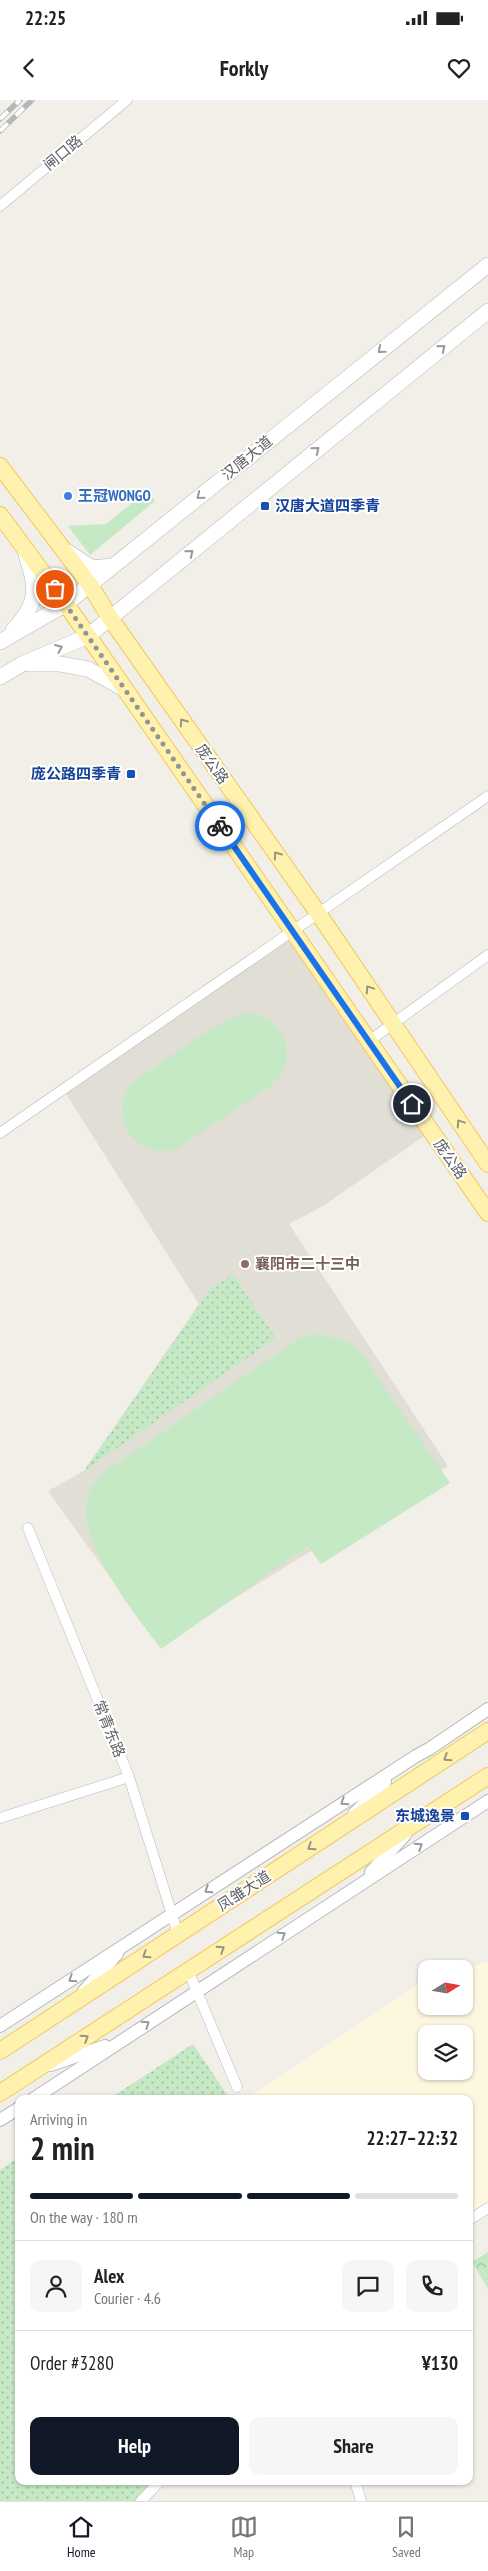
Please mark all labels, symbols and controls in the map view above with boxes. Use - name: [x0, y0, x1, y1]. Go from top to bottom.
- text: 22:25: [25, 6, 66, 30]
- icon: back: [15, 54, 43, 82]
- text: Forkly: [220, 54, 268, 82]
- icon: heart: [445, 54, 473, 82]
- street label: 闸口路: [39, 131, 86, 174]
- one-way arrow: [378, 345, 387, 354]
- one-way arrow: [436, 345, 445, 353]
- street label: 汉唐大道: [217, 431, 276, 484]
- one-way arrow: [310, 448, 319, 456]
- place label: 王冠WONGO: [78, 486, 151, 505]
- marker: 王冠WONGO: [62, 490, 74, 502]
- one-way arrow: [197, 490, 206, 498]
- place label: 汉唐大道四季青: [275, 496, 380, 515]
- marker: 汉唐大道四季青: [259, 500, 271, 512]
- one-way arrow: [184, 550, 193, 558]
- pin: [34, 568, 76, 610]
- icon: bag: [41, 575, 69, 603]
- one-way arrow: [54, 644, 63, 655]
- one-way arrow: [180, 718, 189, 728]
- street label: 庞公路: [192, 740, 233, 788]
- place label: 庞公路四季青: [31, 764, 121, 783]
- marker: 庞公路四季青: [125, 768, 137, 780]
- courier: [195, 801, 245, 851]
- icon: bike: [206, 812, 234, 840]
- one-way arrow: [274, 851, 283, 861]
- one-way arrow: [366, 986, 375, 995]
- pin: [391, 1083, 433, 1125]
- icon: home: [398, 1090, 426, 1118]
- one-way arrow: [457, 1120, 466, 1129]
- street label: 庞公路: [430, 1135, 471, 1183]
- place label: 襄阳市二十三中: [255, 1254, 360, 1273]
- marker: 襄阳市二十三中: [239, 1258, 251, 1270]
- street label: 常青东路: [89, 1697, 130, 1760]
- one-way arrow: [444, 1752, 453, 1761]
- one-way arrow: [341, 1795, 350, 1805]
- place label: 东城逸景: [395, 1806, 455, 1825]
- marker: 东城逸景: [459, 1810, 471, 1822]
- one-way arrow: [308, 1841, 317, 1850]
- one-way arrow: [413, 1843, 422, 1853]
- street label: 凤雏大道: [213, 1866, 274, 1915]
- one-way arrow: [204, 1883, 213, 1893]
- one-way arrow: [277, 1931, 286, 1941]
- one-way arrow: [215, 1945, 224, 1955]
- one-way arrow: [142, 1949, 152, 1958]
- north arrow: [418, 1960, 472, 2015]
- map controls: [418, 1960, 473, 2080]
- one-way arrow: [68, 1973, 78, 1982]
- one-way arrow: [141, 2021, 150, 2030]
- button: layers: [418, 2025, 473, 2080]
- one-way arrow: [79, 2034, 88, 2044]
- text: Arriving in: [30, 2109, 87, 2129]
- text: 22:27–22:32: [366, 2126, 458, 2150]
- text: 2 min: [30, 2127, 95, 2169]
- text: On the way · 180 m: [30, 2207, 138, 2227]
- button: person: [30, 2260, 82, 2312]
- button: chat: [342, 2260, 394, 2312]
- button: phone: [406, 2260, 458, 2312]
- text: Alex: [94, 2264, 124, 2288]
- text: Courier · 4.6: [94, 2288, 161, 2308]
- text: Order #3280: [30, 2351, 114, 2375]
- text: ¥130: [422, 2351, 458, 2375]
- button: Help: [30, 2417, 239, 2475]
- button: Share: [249, 2417, 458, 2475]
- tab: Home: [67, 2513, 96, 2561]
- tab: Map: [230, 2513, 258, 2561]
- tab: Saved: [392, 2513, 421, 2561]

